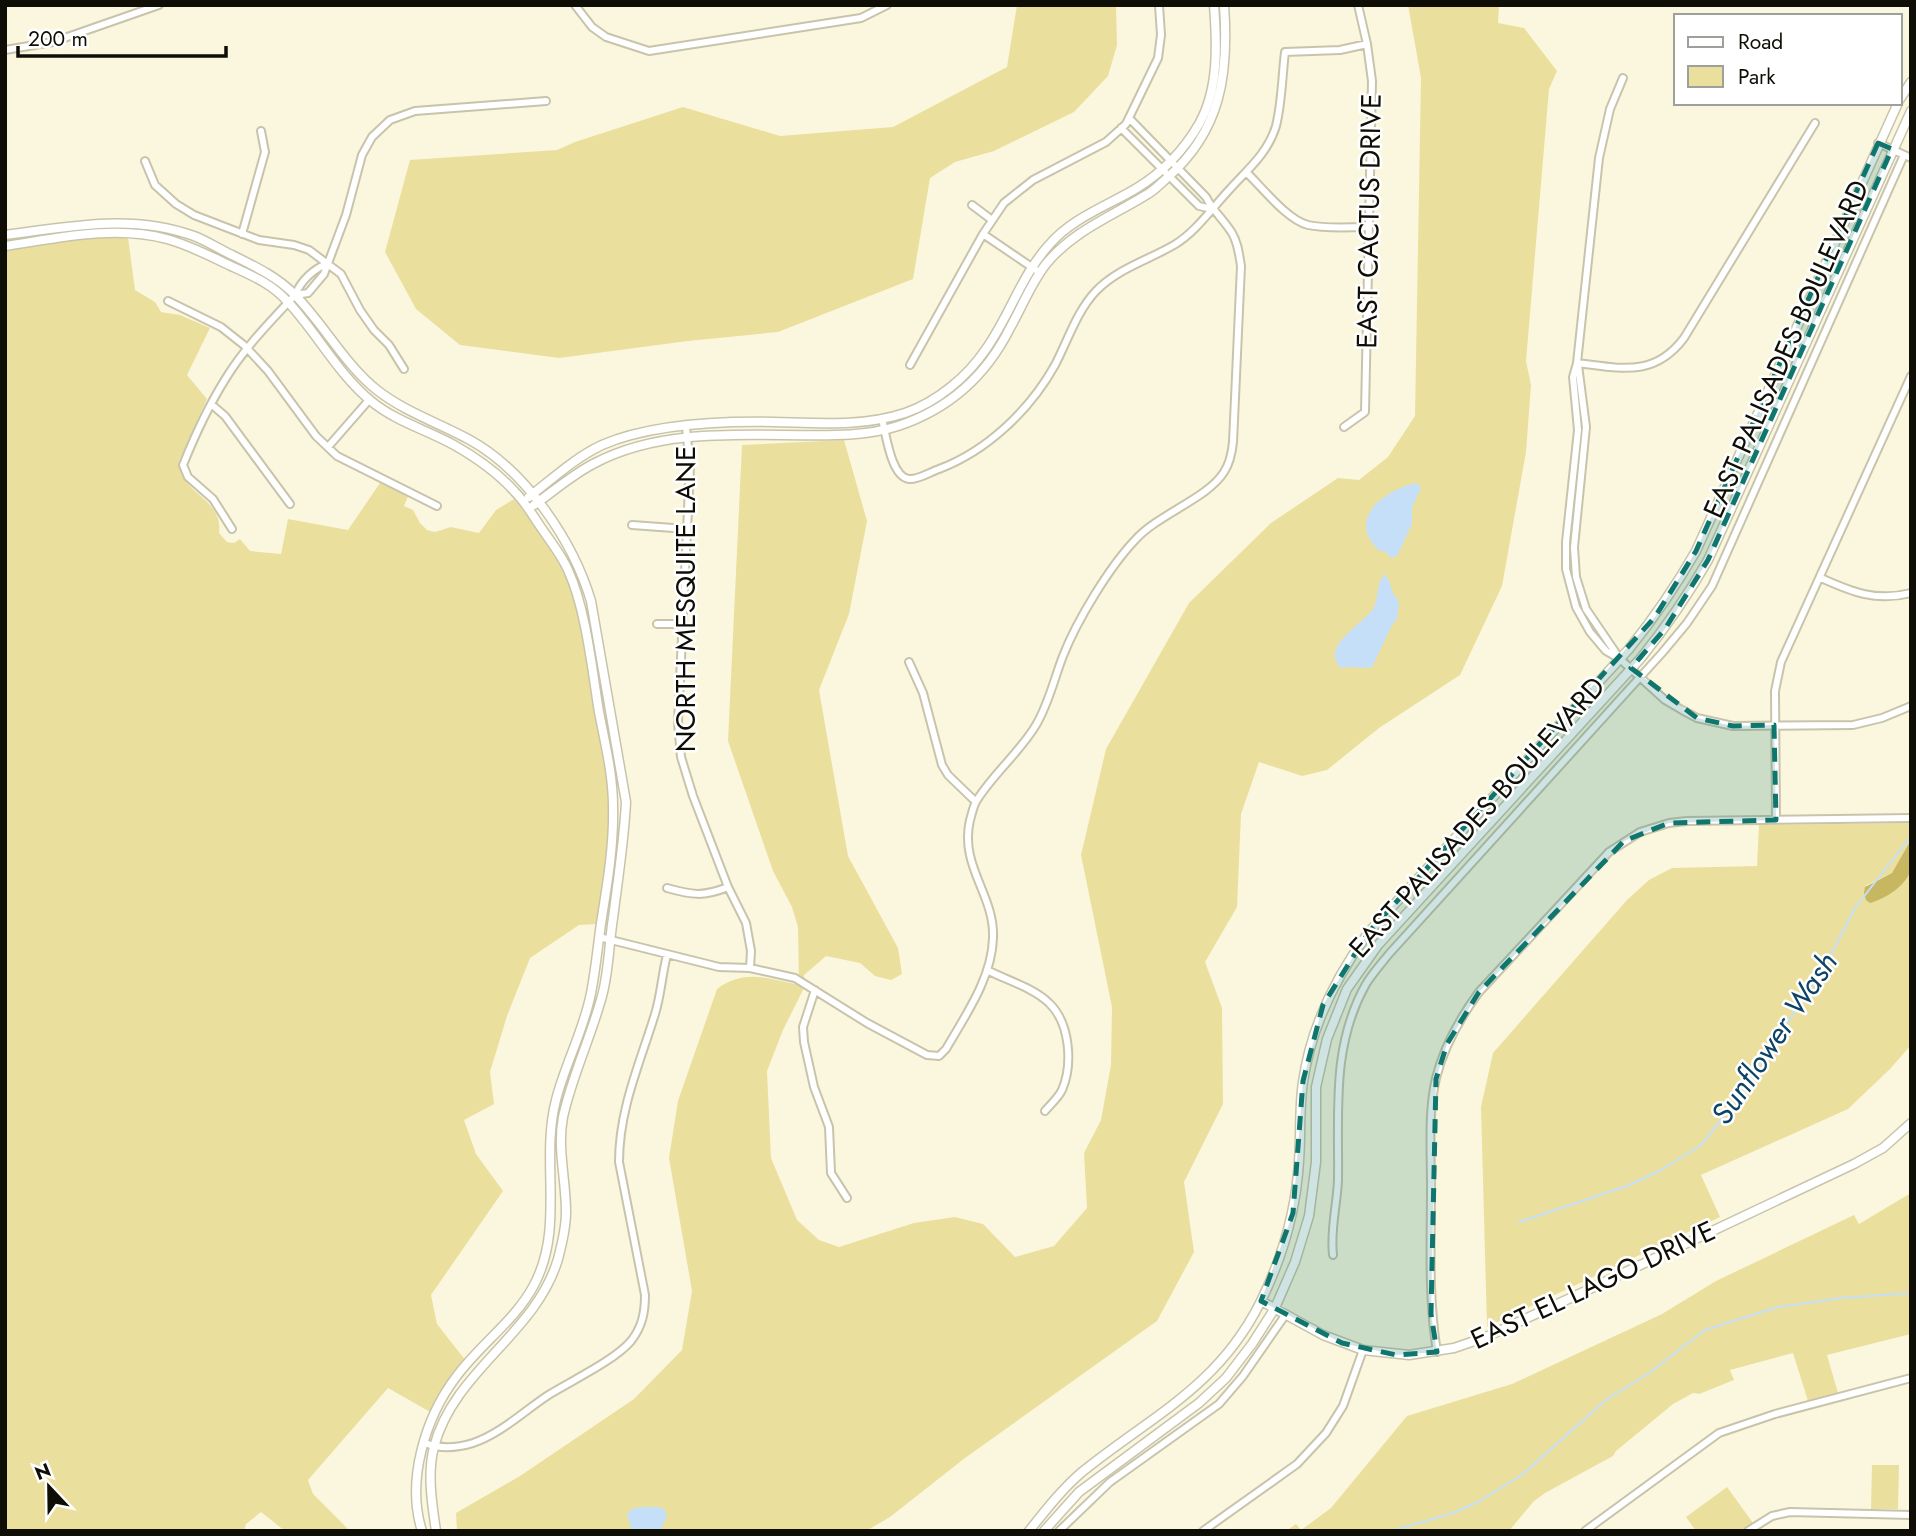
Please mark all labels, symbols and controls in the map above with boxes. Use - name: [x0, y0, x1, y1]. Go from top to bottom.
- scale bar: [18, 14, 226, 58]
- legend: [1674, 14, 1902, 105]
- text: 200 m: [28, 24, 88, 54]
- text: Road: [1738, 27, 1783, 57]
- text: Park: [1738, 62, 1776, 92]
- street label: EAST CACTUS DRIVE: [1346, 93, 1392, 349]
- street label: EAST PALISADES BOULEVARD: [1693, 173, 1879, 525]
- street label: NORTH MESQUITE LANE: [665, 446, 706, 752]
- street label: EAST PALISADES BOULEVARD: [1339, 667, 1615, 967]
- water label: Sunflower Wash: [1700, 943, 1848, 1133]
- street label: EAST EL LAGO DRIVE: [1464, 1210, 1722, 1360]
- north arrow: [14, 1452, 84, 1522]
- text: N: [31, 1456, 55, 1487]

